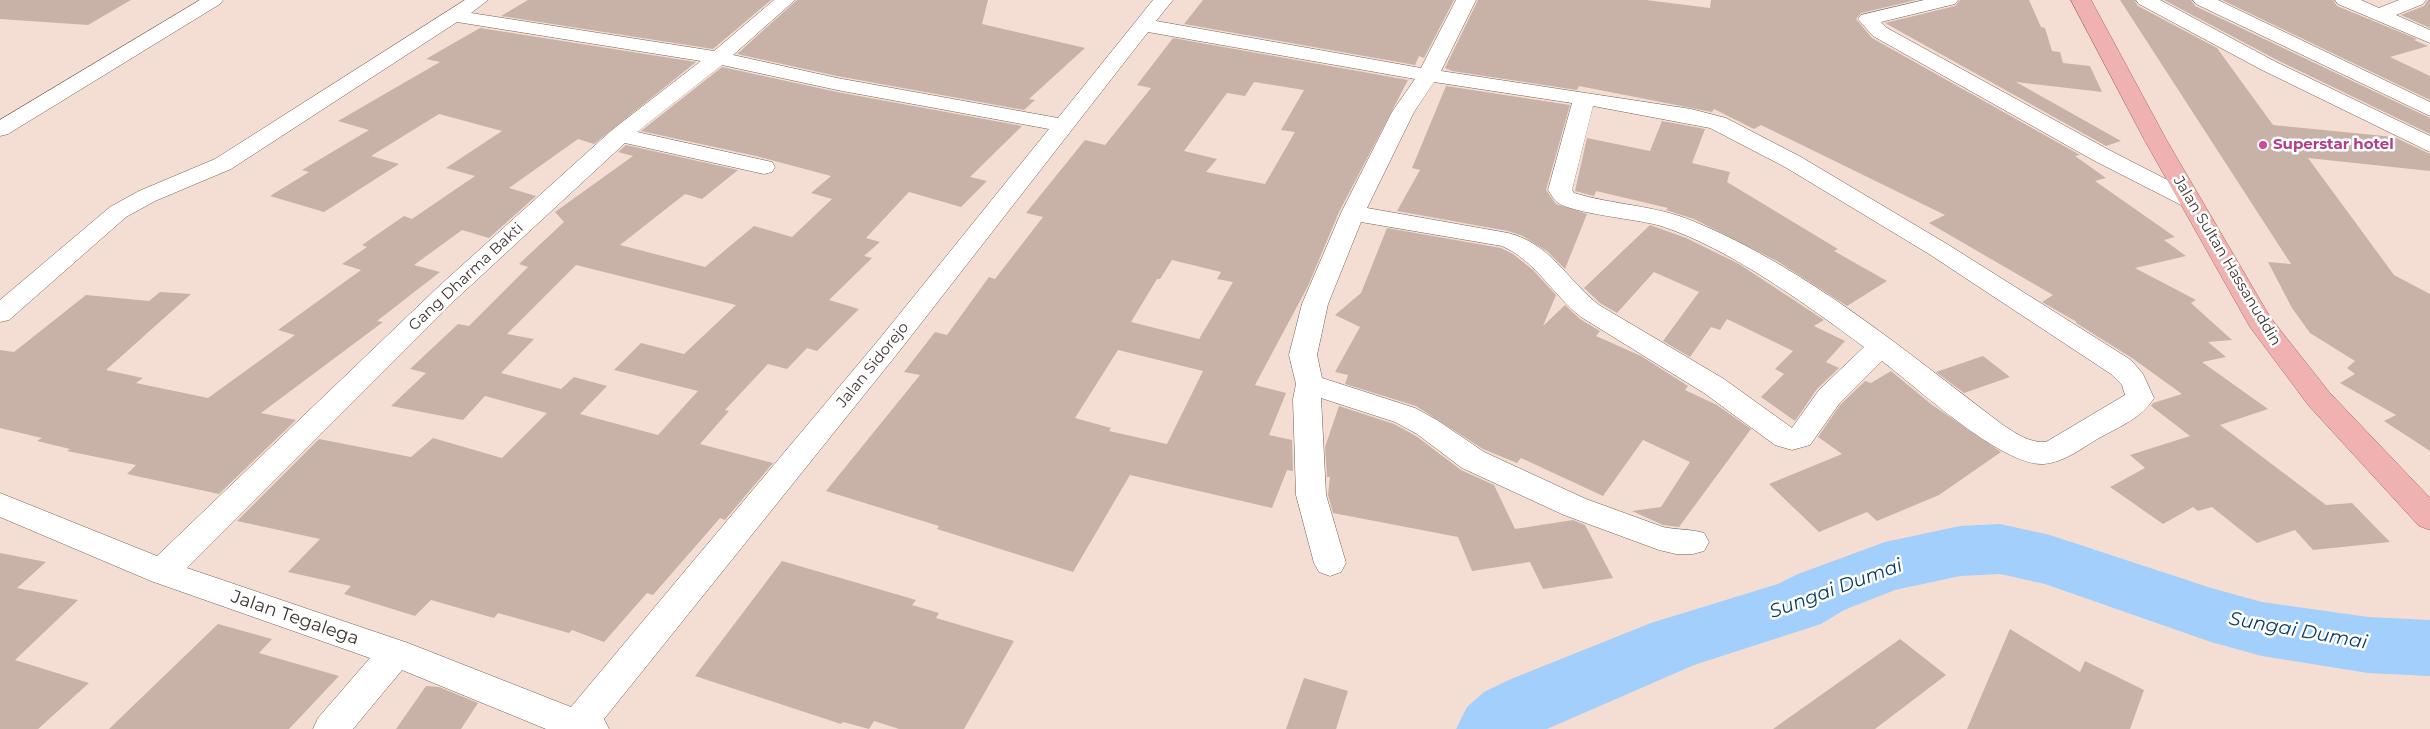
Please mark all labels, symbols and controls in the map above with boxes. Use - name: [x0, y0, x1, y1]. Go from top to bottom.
- place label: Superstar hotel: [2273, 136, 2394, 154]
- marker: Superstar hotel: [2257, 139, 2269, 151]
- street label: Jalan Sultan Hassanuddin: [2169, 173, 2285, 349]
- street label: Gang Dharma Bakti: [405, 219, 527, 335]
- street label: Jalan Sidorejo: [833, 319, 913, 411]
- water label: Sungai Dumai: [1766, 554, 1906, 624]
- street label: Jalan Tegalega: [228, 586, 362, 650]
- water label: Sungai Dumai: [2227, 608, 2369, 654]

